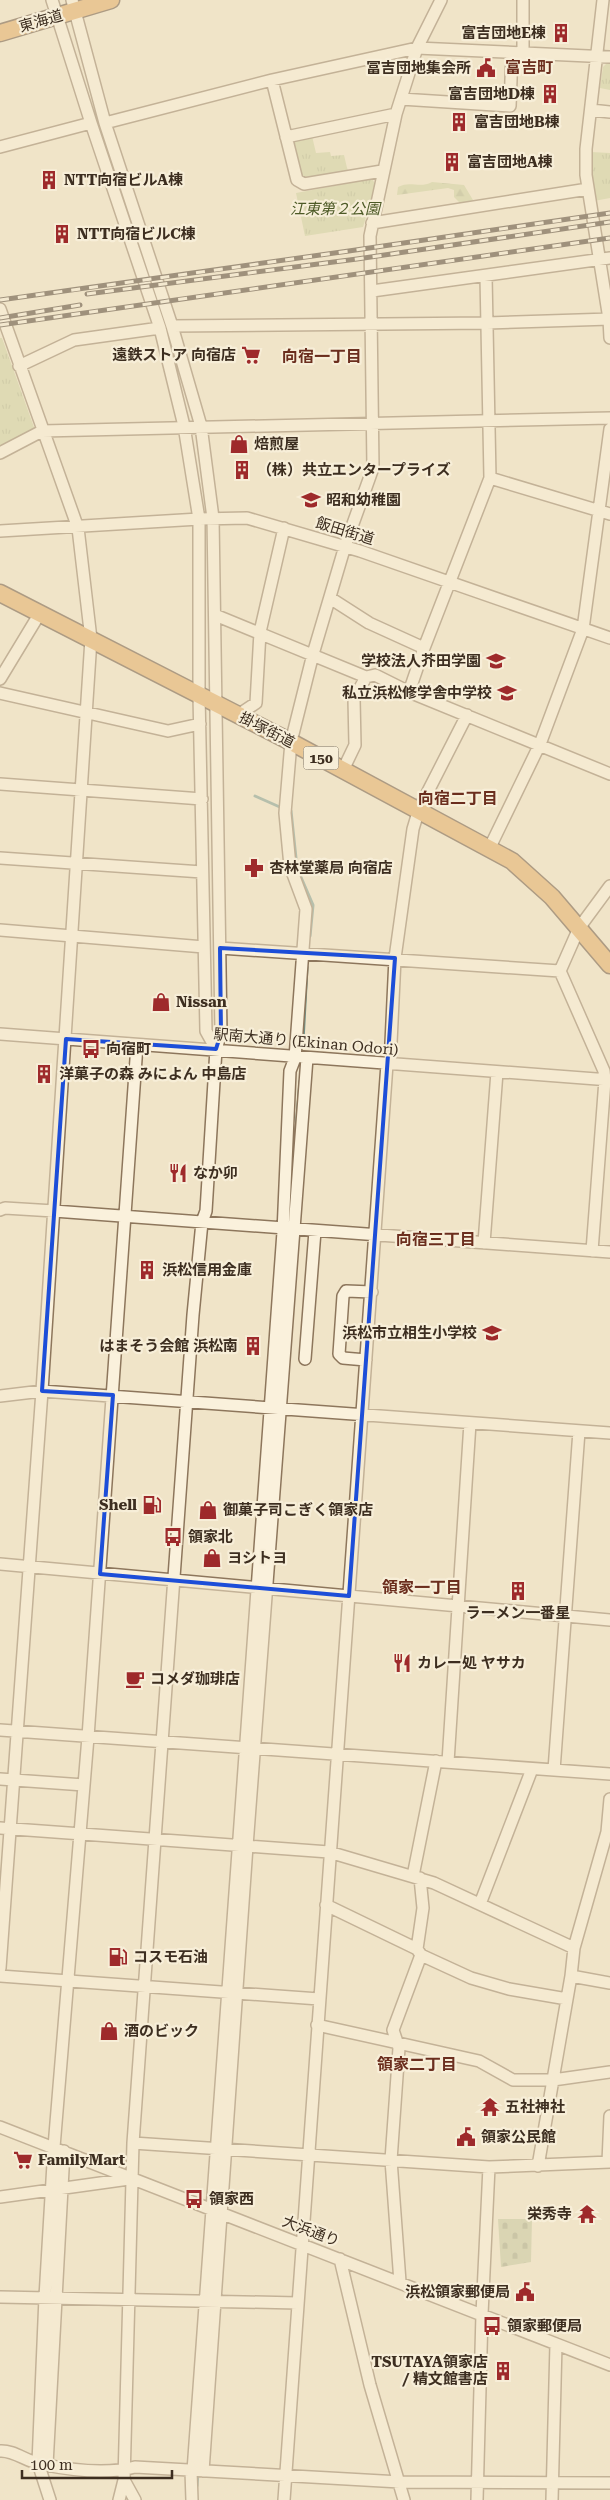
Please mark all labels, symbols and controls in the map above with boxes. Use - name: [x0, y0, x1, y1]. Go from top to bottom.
- street label: 東海道: [17, 6, 65, 36]
- building icon: 富吉団地E棟: [550, 22, 572, 44]
- place label: 富吉団地E棟: [461, 24, 546, 42]
- public building icon: 冨吉団地集会所: [475, 57, 497, 79]
- district label: 富吉町: [505, 58, 553, 77]
- place label: 冨吉団地集会所: [366, 59, 471, 77]
- building icon: 富吉団地D棟: [539, 83, 561, 105]
- place label: 富吉団地D棟: [448, 85, 535, 103]
- building icon: 富吉団地B棟: [448, 111, 470, 133]
- place label: 富吉団地B棟: [474, 113, 560, 131]
- building icon: 富吉団地A棟: [441, 151, 463, 173]
- place label: 富吉団地A棟: [467, 153, 553, 171]
- building icon: NTT向宿ビルA棟: [38, 169, 60, 191]
- place label: NTT向宿ビルA棟: [64, 171, 183, 189]
- park label: 江東第２公園: [290, 200, 382, 218]
- building icon: NTT向宿ビルC棟: [51, 223, 73, 245]
- place label: NTT向宿ビルC棟: [77, 225, 196, 243]
- supermarket icon: 遠鉄ストア 向宿店: [240, 344, 262, 366]
- place label: 遠鉄ストア 向宿店: [112, 346, 236, 364]
- district label: 向宿一丁目: [282, 347, 362, 366]
- shop icon: 焙煎屋: [228, 433, 250, 455]
- place label: 焙煎屋: [254, 435, 299, 453]
- building icon: （株）共立エンタープライズ: [231, 459, 253, 481]
- place label: （株）共立エンタープライズ: [257, 461, 451, 479]
- school or university icon: 昭和幼稚園: [300, 489, 322, 511]
- place label: 昭和幼稚園: [326, 491, 401, 509]
- street label: 飯田街道: [314, 514, 376, 548]
- school or university icon: 学校法人芥田学園: [485, 650, 507, 672]
- place label: 学校法人芥田学園: [361, 652, 481, 670]
- school or university icon: 私立浜松修学舎中学校: [496, 682, 518, 704]
- place label: 私立浜松修学舎中学校: [342, 684, 492, 702]
- street label: 掛塚街道: [236, 708, 298, 752]
- road number: 150: [304, 746, 338, 770]
- district label: 向宿二丁目: [418, 789, 498, 808]
- pharmacy icon: 杏林堂薬局 向宿店: [243, 857, 265, 879]
- place label: 杏林堂薬局 向宿店: [269, 859, 393, 877]
- shop icon: Nissan: [150, 991, 172, 1013]
- place label: Nissan: [176, 993, 227, 1011]
- street label: 駅南大通り (Ekinan Odori): [213, 1025, 399, 1059]
- bus stop icon: 向宿町: [80, 1038, 102, 1060]
- place label: 向宿町: [106, 1040, 151, 1058]
- building icon: 洋菓子の森 みによん 中島店: [33, 1063, 55, 1085]
- place label: 洋菓子の森 みによん 中島店: [59, 1065, 247, 1083]
- restaurant icon: なか卯: [167, 1162, 189, 1184]
- place label: なか卯: [193, 1164, 238, 1182]
- district label: 向宿三丁目: [396, 1230, 476, 1249]
- building icon: 浜松信用金庫: [136, 1259, 158, 1281]
- place label: 浜松信用金庫: [162, 1261, 252, 1279]
- school or university icon: 浜松市立相生小学校: [481, 1322, 503, 1344]
- place label: 浜松市立相生小学校: [342, 1324, 477, 1342]
- building icon: はまそう会館 浜松南: [242, 1335, 264, 1357]
- place label: はまそう会館 浜松南: [99, 1337, 238, 1355]
- fuel station icon: Shell: [141, 1494, 163, 1516]
- place label: Shell: [99, 1496, 137, 1514]
- shop icon: 御菓子司こぎく領家店: [197, 1499, 219, 1521]
- place label: 御菓子司こぎく領家店: [223, 1501, 373, 1519]
- bus stop icon: 領家北: [162, 1526, 184, 1548]
- place label: 領家北: [188, 1528, 233, 1546]
- shop icon: ヨシトヨ: [201, 1547, 223, 1569]
- place label: ヨシトヨ: [227, 1549, 287, 1567]
- district label: 領家一丁目: [382, 1578, 462, 1597]
- building icon: ラーメン一番星: [507, 1580, 529, 1602]
- place label: ラーメン一番星: [466, 1604, 570, 1622]
- restaurant icon: カレー処 ヤサカ: [391, 1652, 413, 1674]
- place label: カレー処 ヤサカ: [417, 1654, 526, 1672]
- cafe icon: コメダ珈琲店: [124, 1668, 146, 1690]
- place label: コメダ珈琲店: [150, 1670, 240, 1688]
- fuel station icon: コスモ石油: [107, 1946, 129, 1968]
- place label: コスモ石油: [133, 1948, 208, 1966]
- shop icon: 酒のビック: [98, 2020, 120, 2042]
- place label: 酒のビック: [124, 2022, 199, 2040]
- district label: 領家二丁目: [377, 2055, 457, 2074]
- temple icon: 五社神社: [479, 2096, 501, 2118]
- place label: 五社神社: [505, 2098, 565, 2116]
- public building icon: 領家公民館: [455, 2126, 477, 2148]
- place label: 領家公民館: [481, 2128, 556, 2146]
- supermarket icon: FamilyMart: [12, 2149, 34, 2171]
- place label: FamilyMart: [38, 2151, 125, 2169]
- bus stop icon: 領家西: [183, 2188, 205, 2210]
- place label: 領家西: [209, 2190, 254, 2208]
- temple icon: 栄秀寺: [576, 2203, 598, 2225]
- place label: 栄秀寺: [527, 2205, 572, 2223]
- street label: 大浜通り: [280, 2212, 342, 2250]
- public building icon: 浜松領家郵便局: [514, 2281, 536, 2303]
- place label: 浜松領家郵便局: [405, 2283, 510, 2301]
- bus stop icon: 領家郵便局: [481, 2315, 503, 2337]
- place label: 領家郵便局: [507, 2317, 582, 2335]
- place label: TSUTAYA領家店 / 精文館書店: [371, 2353, 488, 2388]
- building icon: TSUTAYA領家店 / 精文館書店: [492, 2360, 514, 2382]
- scale bar: [22, 2448, 172, 2480]
- text: 100 m: [30, 2456, 73, 2474]

